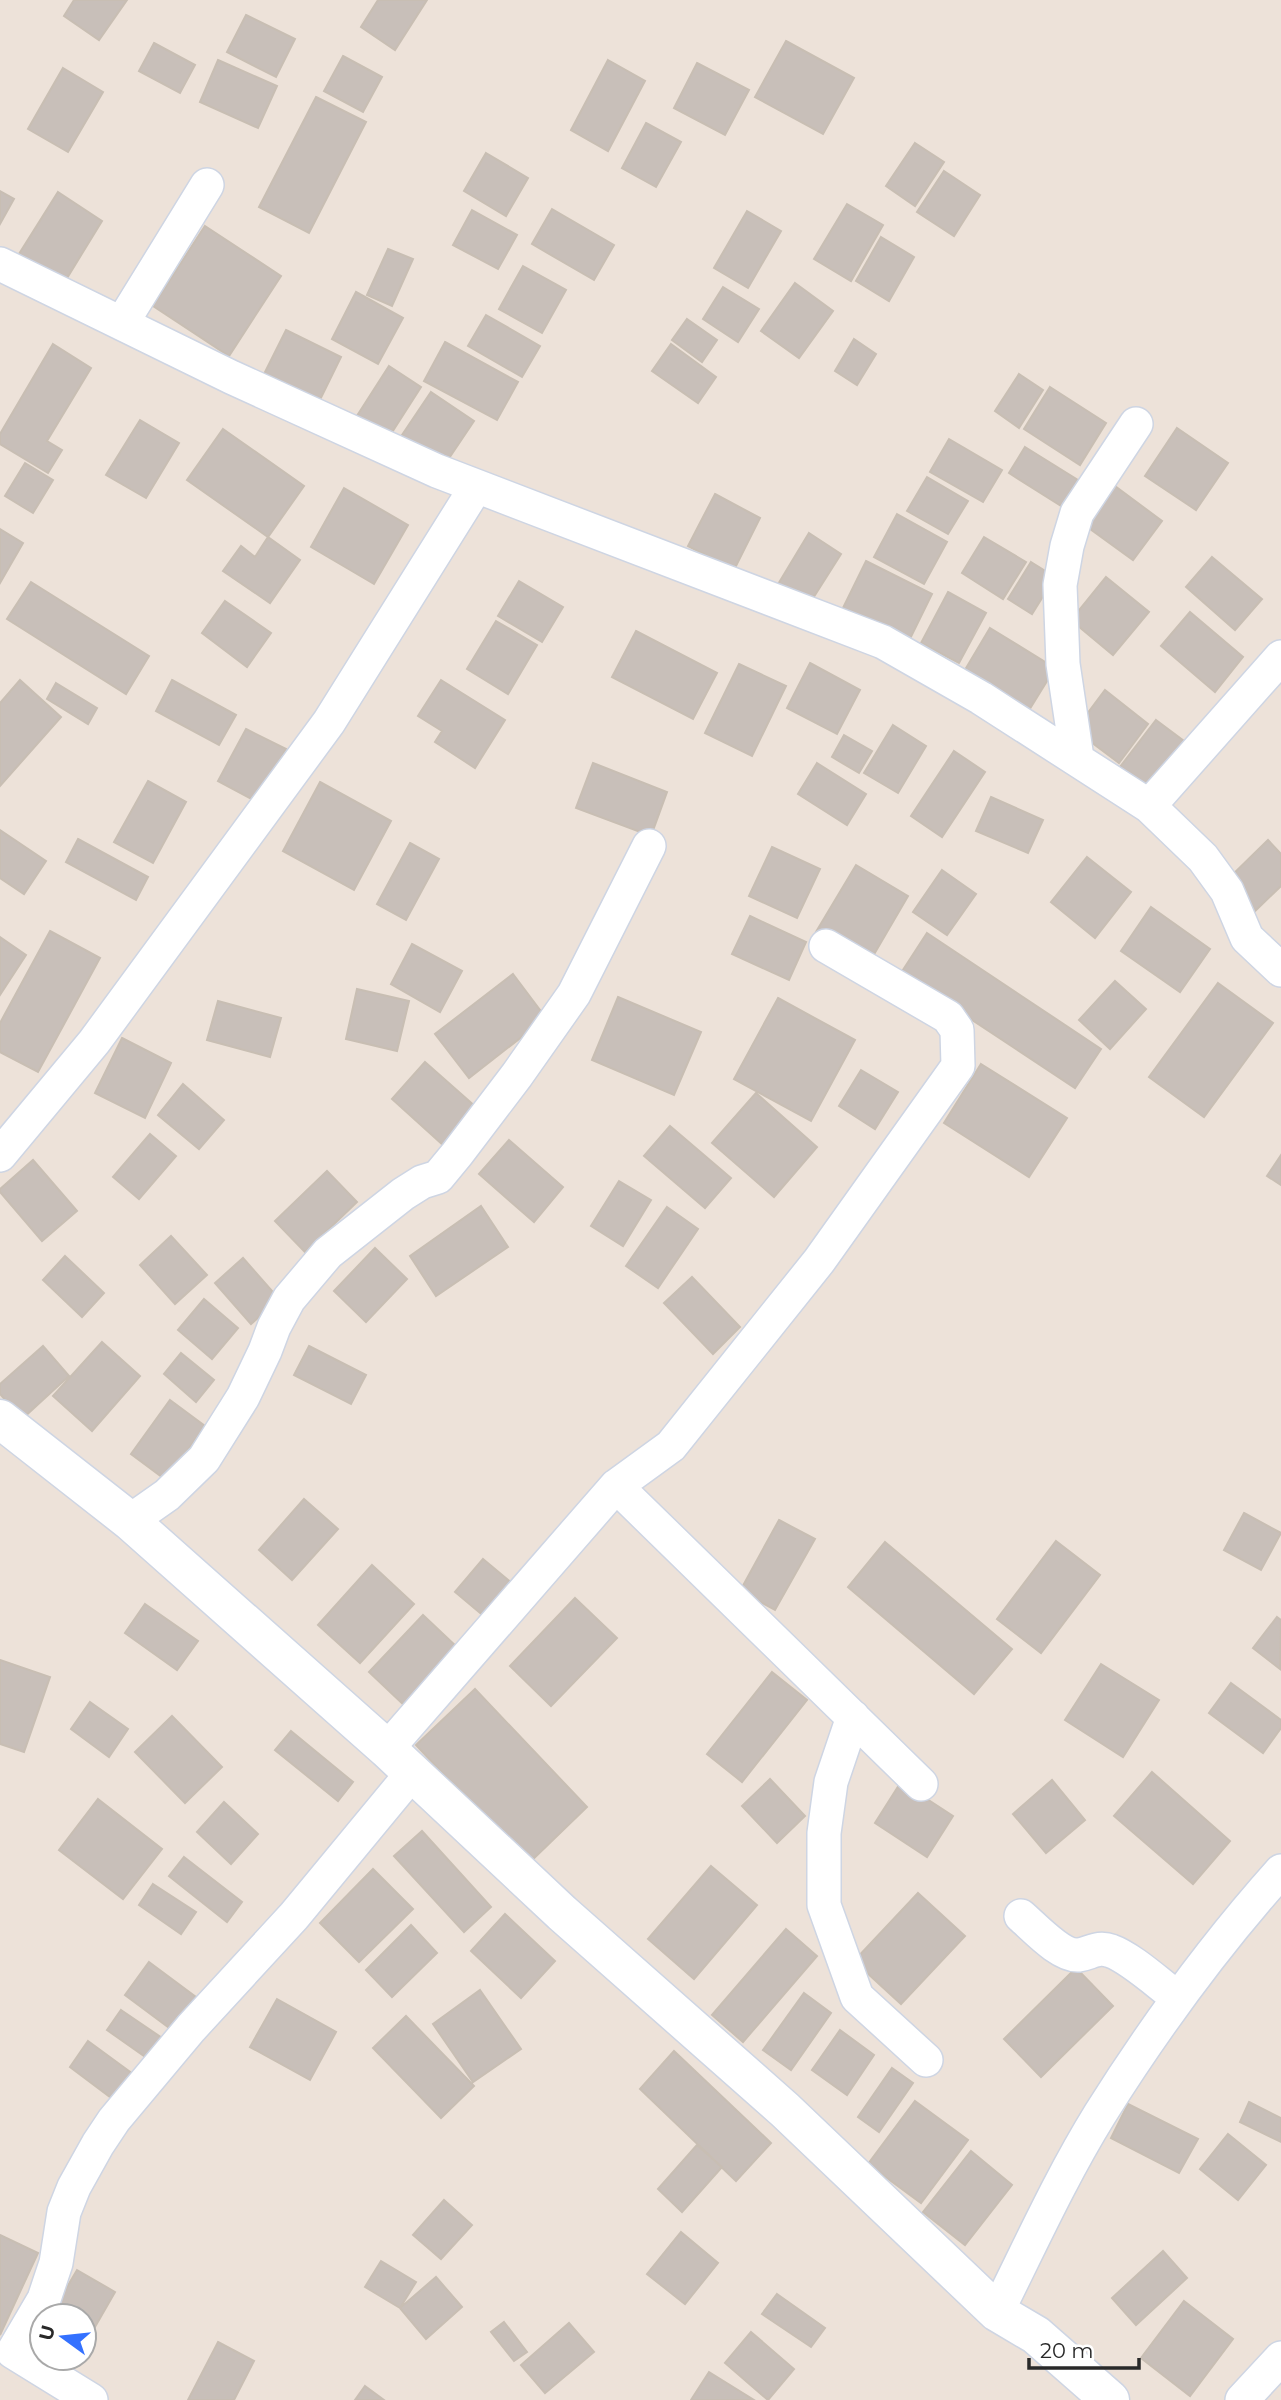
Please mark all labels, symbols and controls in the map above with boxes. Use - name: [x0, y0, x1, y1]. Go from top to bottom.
- north arrow: [28, 2302, 98, 2372]
- text: U: [34, 2323, 60, 2343]
- scale bar: [1029, 2326, 1139, 2370]
- text: 20 m: [1040, 2338, 1094, 2363]

